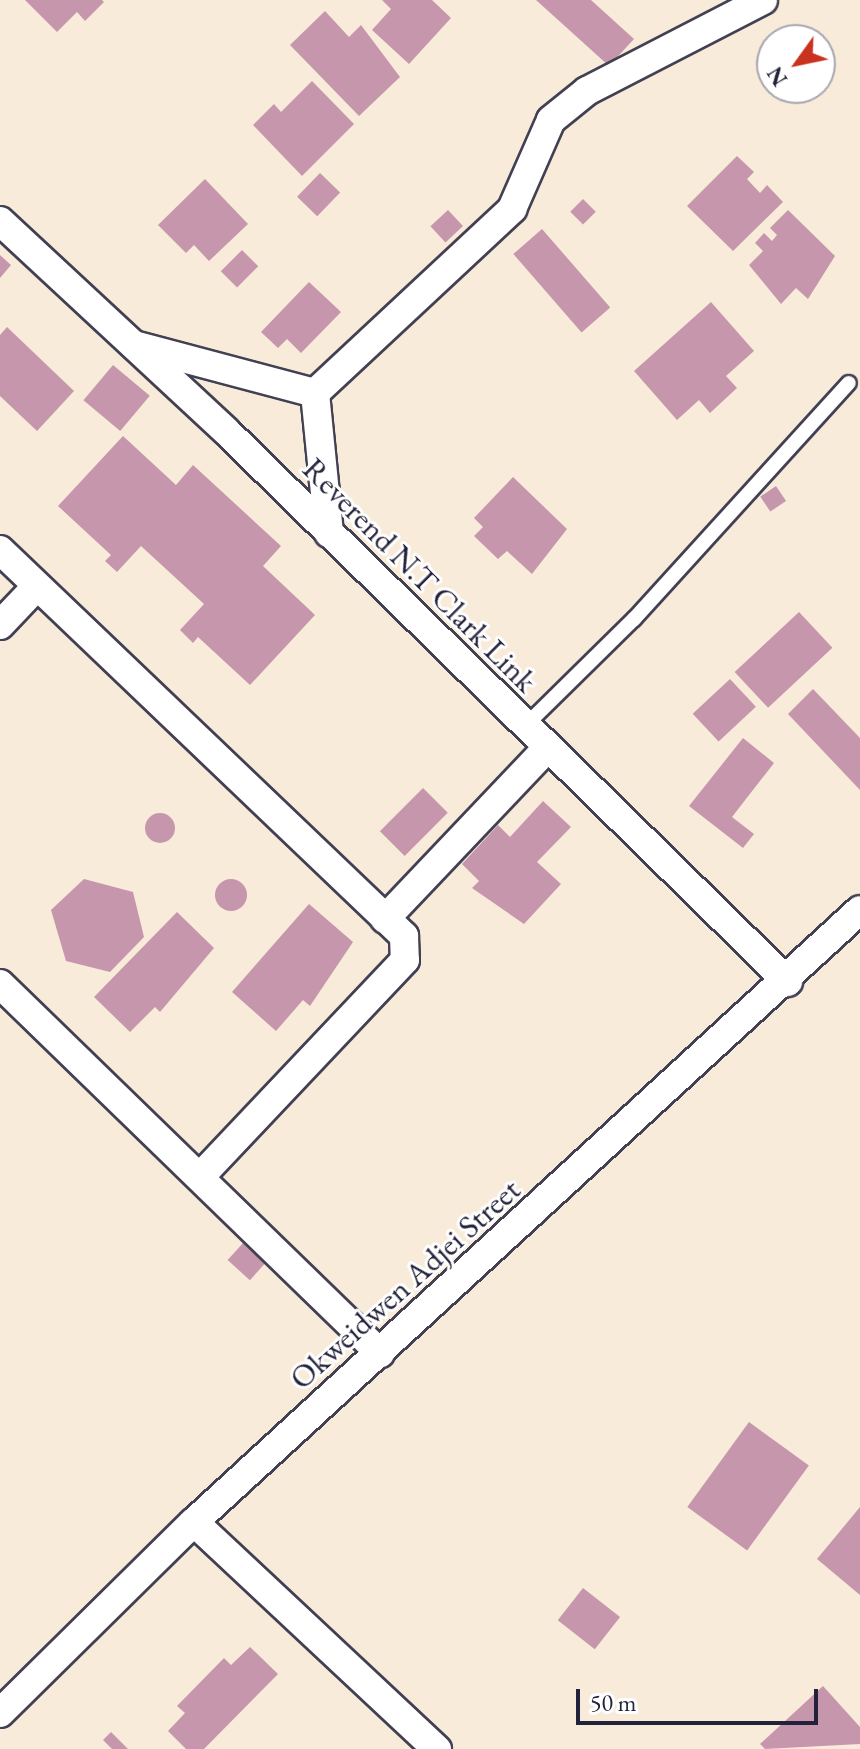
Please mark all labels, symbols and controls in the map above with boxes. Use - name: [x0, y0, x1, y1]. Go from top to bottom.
- north arrow: [756, 24, 836, 104]
- text: N: [760, 61, 794, 92]
- street label: Reverend N.T Clark Link: [295, 450, 545, 700]
- street label: Okweidwen Adjei Street: [282, 1171, 528, 1397]
- scale bar: [580, 1673, 822, 1723]
- text: 50 m: [590, 1687, 637, 1718]

